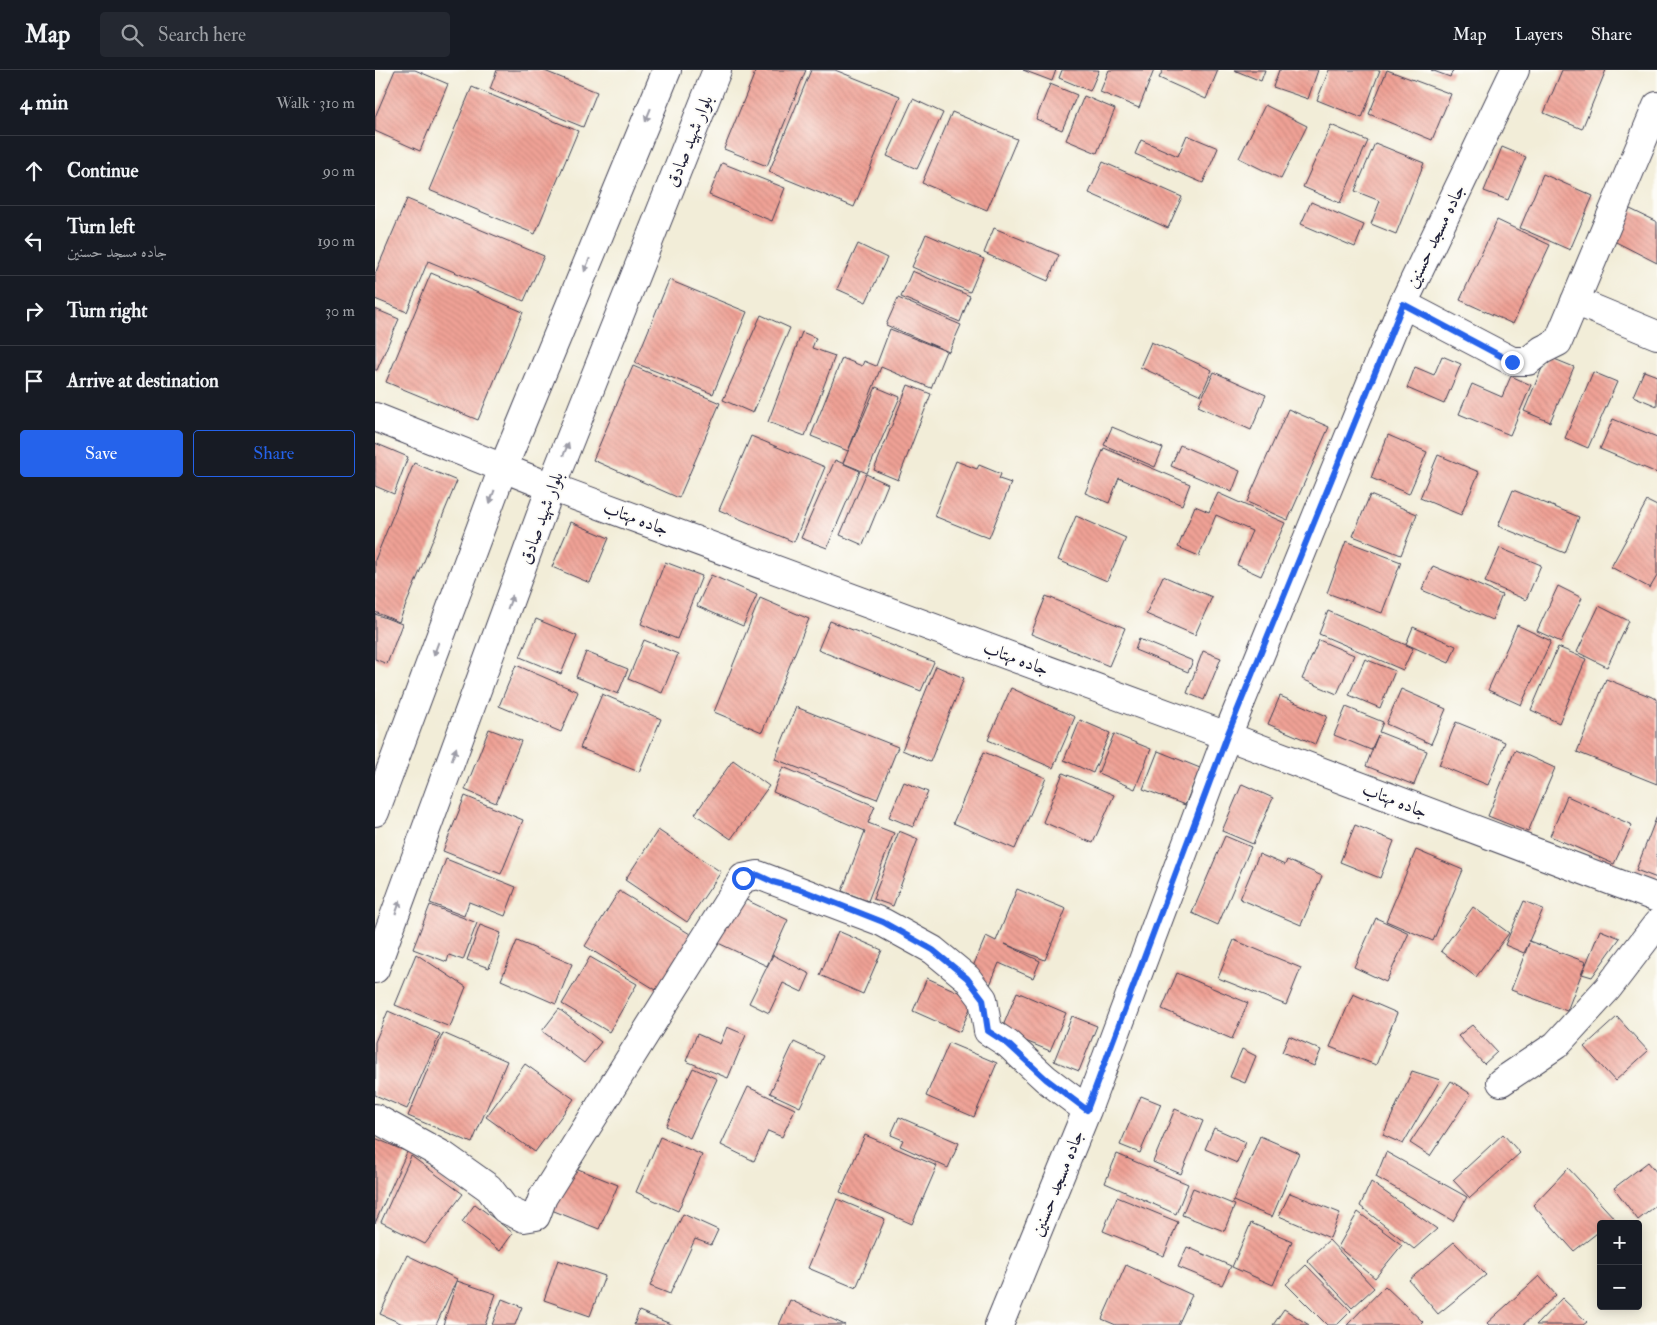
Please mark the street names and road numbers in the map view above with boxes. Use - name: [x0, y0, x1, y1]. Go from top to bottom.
- street label: بلوار شهید صادق: [661, 92, 718, 190]
- street label: جاده مسجد حسنین: [1400, 181, 1470, 292]
- street label: بلوار شهید صادق: [514, 469, 569, 568]
- street label: جاده مهتاب: [600, 496, 672, 541]
- street label: جاده مهتاب: [980, 636, 1052, 681]
- street label: جاده مهتاب: [1359, 778, 1431, 823]
- street label: جاده مسجد حسنین: [1026, 1127, 1089, 1240]

